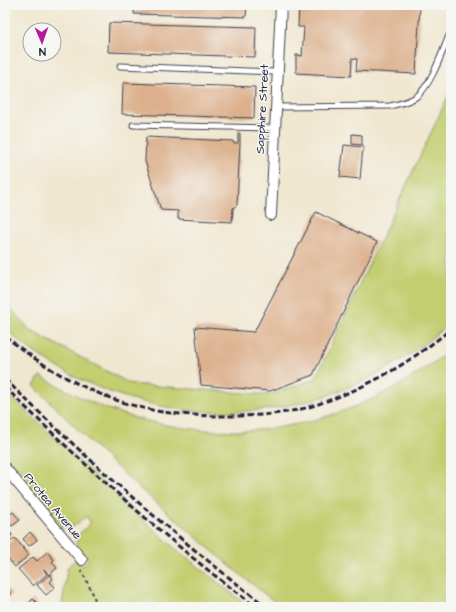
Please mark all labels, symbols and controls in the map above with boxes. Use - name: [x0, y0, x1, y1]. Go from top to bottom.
- north arrow: [22, 22, 62, 62]
- text: N: [39, 44, 46, 59]
- street label: Sapphire Street: [252, 64, 273, 154]
- street label: Protea Avenue: [20, 469, 86, 544]

